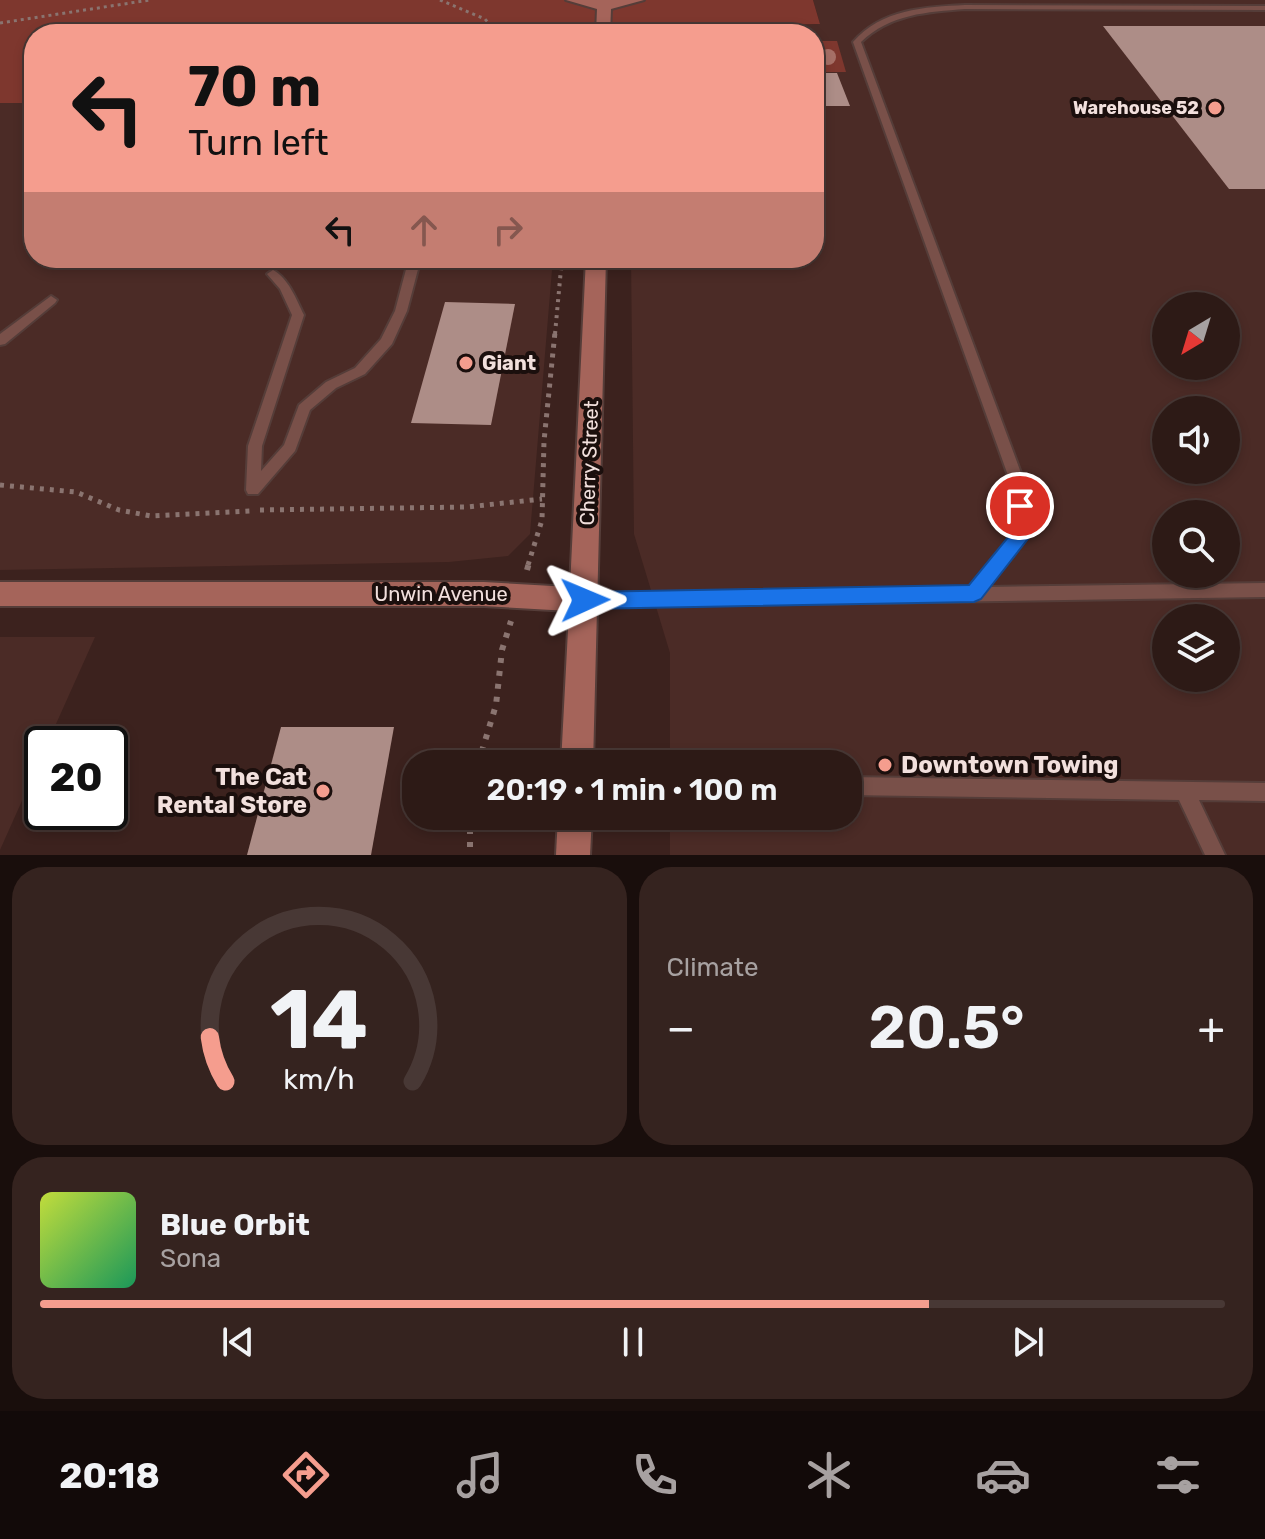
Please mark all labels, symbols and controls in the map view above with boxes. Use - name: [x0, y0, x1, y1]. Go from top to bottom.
- text: 70 m: [188, 54, 321, 120]
- icon: left: [56, 56, 160, 160]
- place label: Warehouse 52: [1073, 97, 1199, 119]
- marker: Warehouse 52: [1206, 99, 1224, 117]
- text: Turn left: [188, 121, 329, 164]
- icon: left: [318, 208, 362, 252]
- icon: ahead: [402, 208, 446, 252]
- icon: right: [486, 208, 530, 252]
- north arrow: [1152, 292, 1240, 380]
- map controls: [1152, 292, 1240, 692]
- place label: Giant: [482, 351, 536, 375]
- marker: Giant: [457, 354, 475, 372]
- button: sound: [1152, 396, 1240, 484]
- street label: Cherry Street: [575, 400, 603, 526]
- pin: [986, 472, 1054, 540]
- icon: arrive: [998, 484, 1042, 528]
- button: search: [1152, 500, 1240, 588]
- position arrow: [543, 558, 627, 642]
- street label: Unwin Avenue: [374, 582, 508, 606]
- button: layers: [1152, 604, 1240, 692]
- speed limit sign: 20: [24, 726, 128, 830]
- place label: Downtown Towing: [901, 751, 1118, 779]
- marker: Downtown Towing: [876, 756, 894, 774]
- place label: The Cat Rental Store: [157, 763, 307, 819]
- text: 20:19 · 1 min · 100 m: [487, 772, 777, 808]
- marker: The Cat Rental Store: [314, 782, 332, 800]
- text: Climate: [667, 952, 759, 983]
- text: 14: [270, 970, 368, 1069]
- text: 20.5°: [868, 992, 1025, 1063]
- text: −: [667, 1002, 695, 1054]
- text: +: [1198, 1002, 1225, 1054]
- text: km/h: [284, 1062, 355, 1096]
- text: Blue Orbit: [160, 1207, 310, 1243]
- text: Sona: [160, 1243, 221, 1274]
- icon: previous: [216, 1320, 260, 1364]
- icon: pause: [611, 1320, 655, 1364]
- icon: next: [1006, 1320, 1050, 1364]
- icon: directions: [278, 1447, 334, 1503]
- icon: music: [452, 1447, 508, 1503]
- icon: phone: [627, 1447, 683, 1503]
- icon: climate: [801, 1447, 857, 1503]
- icon: car: [975, 1447, 1031, 1503]
- icon: filters: [1150, 1447, 1206, 1503]
- text: 20:18: [59, 1454, 160, 1497]

